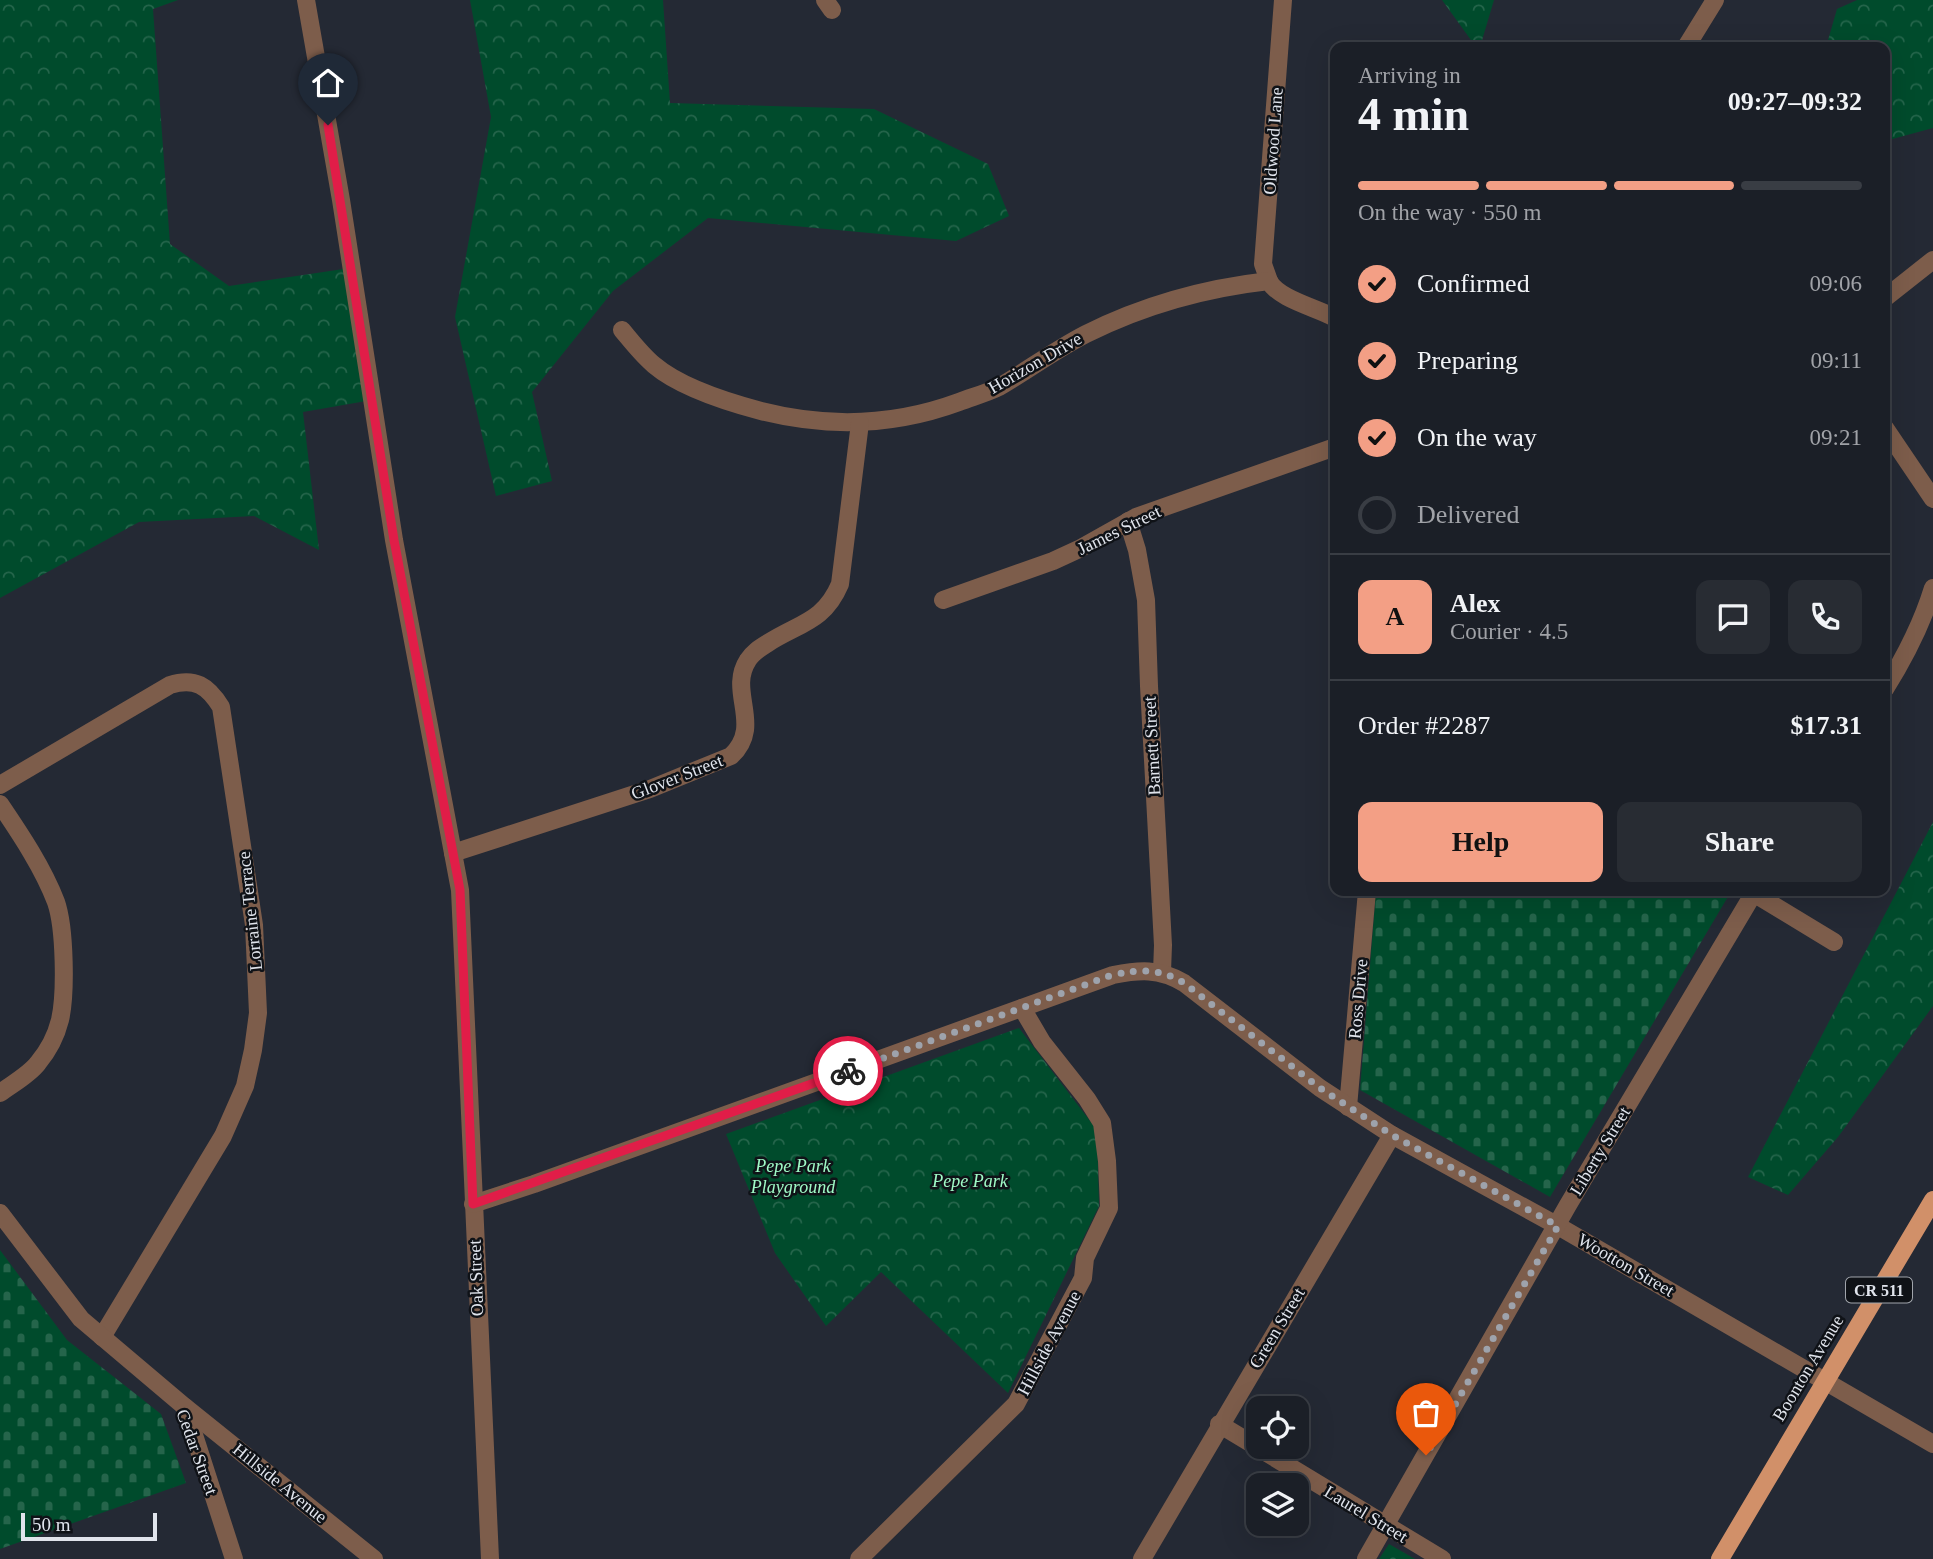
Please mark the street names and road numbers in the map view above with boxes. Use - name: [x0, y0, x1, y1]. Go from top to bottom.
- street label: Oldwood Lane: [1259, 87, 1287, 195]
- street label: Horizon Drive: [985, 328, 1085, 398]
- street label: James Street: [1074, 501, 1164, 559]
- street label: Barnett Street: [1139, 696, 1165, 796]
- street label: Glover Street: [628, 750, 726, 804]
- street label: Lorraine Terrace: [234, 850, 266, 972]
- street label: Ross Drive: [1345, 958, 1371, 1040]
- street label: Liberty Street: [1566, 1103, 1634, 1199]
- street label: Wootton Street: [1574, 1229, 1678, 1301]
- street label: Oak Street: [465, 1239, 487, 1317]
- road number: CR 511: [1846, 1278, 1912, 1302]
- street label: Green Street: [1245, 1284, 1309, 1372]
- street label: Hillside Avenue: [1013, 1287, 1085, 1399]
- street label: Boonton Avenue: [1768, 1311, 1848, 1425]
- street label: Cedar Street: [172, 1407, 222, 1497]
- street label: Hillside Avenue: [229, 1439, 331, 1527]
- street label: Laurel Street: [1321, 1481, 1411, 1547]

